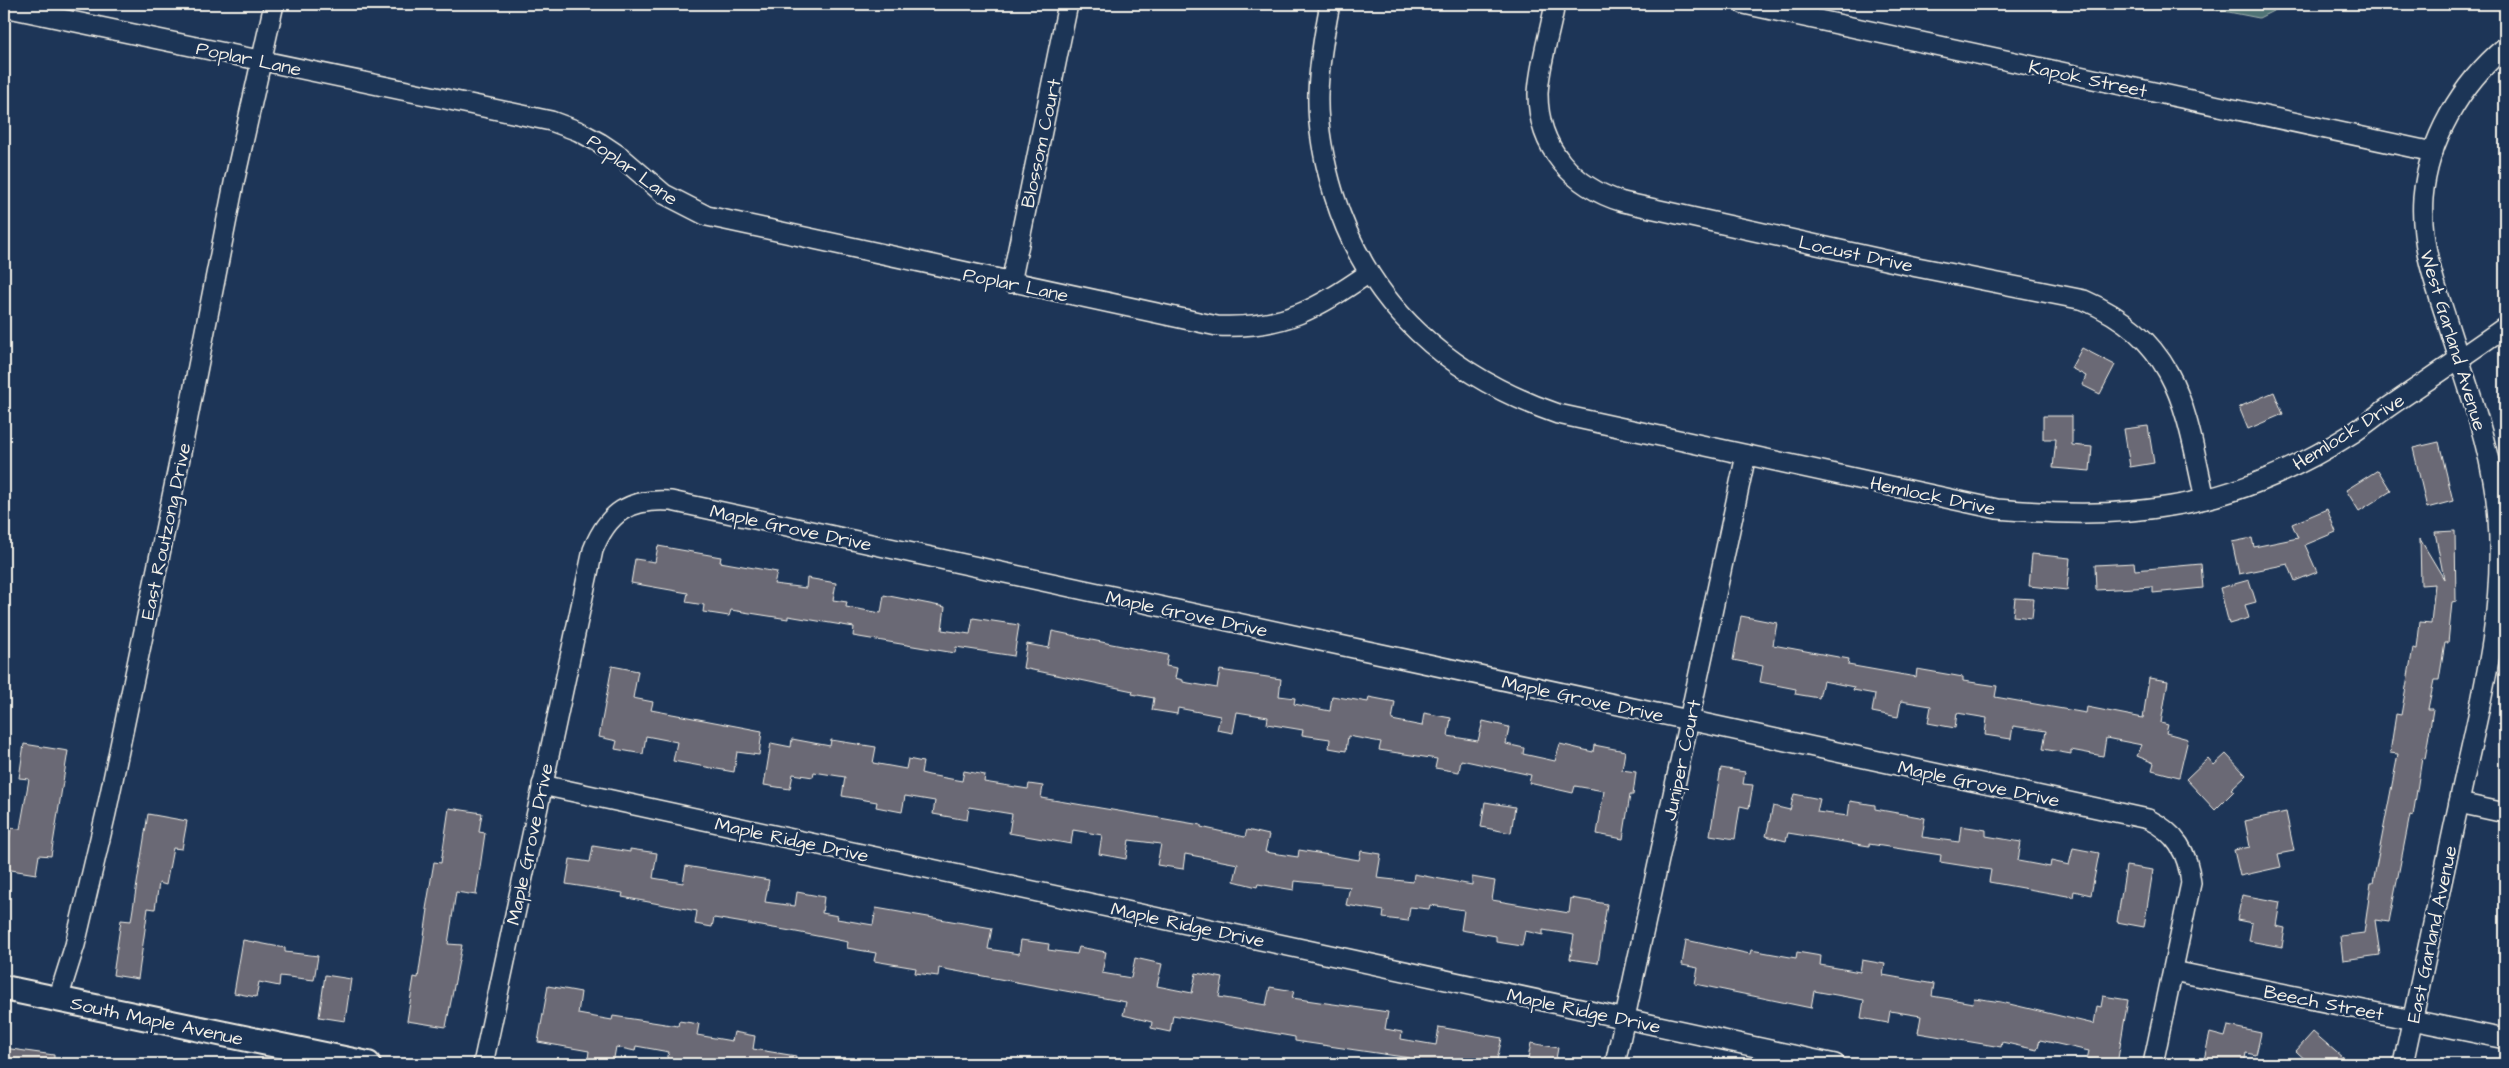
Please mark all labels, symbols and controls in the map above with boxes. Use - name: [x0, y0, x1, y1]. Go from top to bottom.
- street label: Poplar Lane: [194, 35, 304, 84]
- street label: Kapok Street: [2026, 54, 2150, 105]
- street label: Blossom Court: [1015, 76, 1068, 210]
- street label: Poplar Lane: [581, 128, 683, 213]
- street label: Locust Drive: [1796, 229, 1915, 280]
- street label: West Garland Avenue: [2412, 247, 2493, 434]
- street label: Poplar Lane: [961, 261, 1071, 310]
- street label: Hemlock Drive: [2288, 387, 2410, 477]
- street label: East Routzong Drive: [135, 440, 199, 622]
- street label: Hemlock Drive: [1868, 470, 1998, 523]
- street label: Maple Grove Drive: [707, 498, 874, 559]
- street label: Maple Grove Drive: [1103, 584, 1270, 645]
- street label: Maple Grove Drive: [1499, 669, 1666, 730]
- street label: Juniper Court: [1656, 697, 1709, 823]
- street label: Maple Grove Drive: [1895, 754, 2062, 815]
- street label: Maple Grove Drive: [500, 761, 561, 928]
- street label: Maple Ridge Drive: [712, 811, 871, 871]
- street label: East Garland Avenue: [2401, 843, 2464, 1025]
- street label: Maple Ridge Drive: [1108, 896, 1267, 956]
- street label: Beech Street: [2261, 979, 2386, 1028]
- street label: Maple Ridge Drive: [1504, 982, 1663, 1042]
- street label: South Maple Avenue: [68, 990, 245, 1053]

